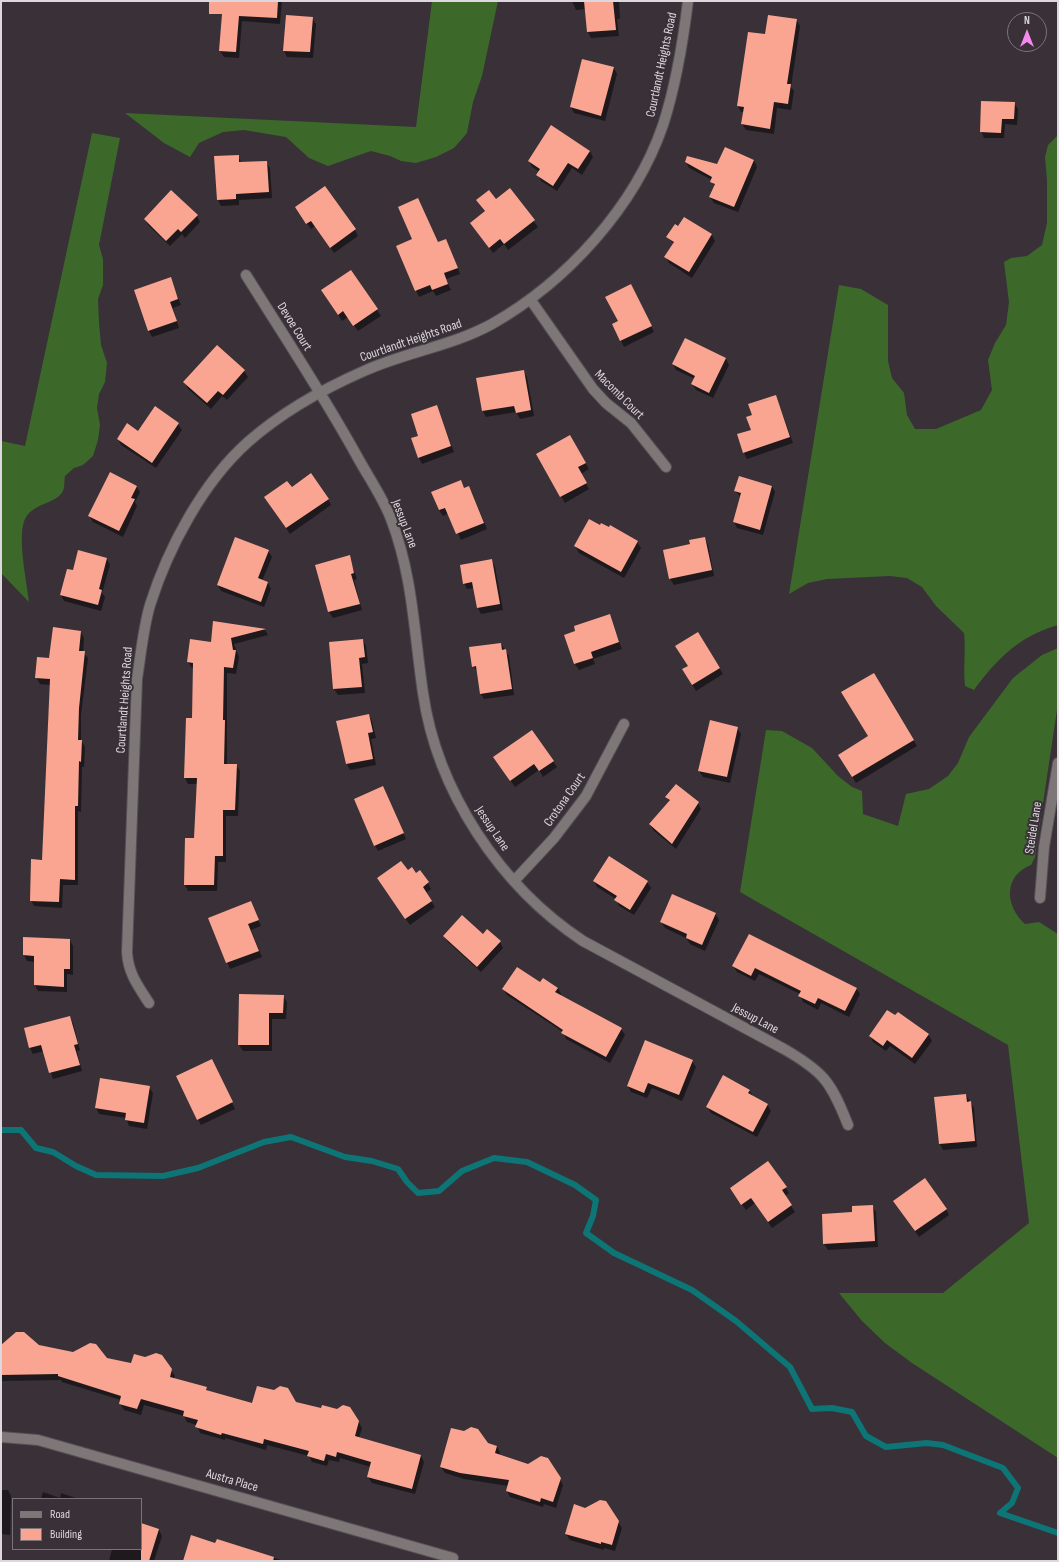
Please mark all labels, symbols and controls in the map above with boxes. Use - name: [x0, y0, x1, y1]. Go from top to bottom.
- street label: Courtlandt Heights Road: [643, 11, 681, 119]
- north arrow: [1007, 12, 1047, 52]
- text: N: [1024, 14, 1030, 27]
- street label: Devoe Court: [273, 300, 315, 354]
- street label: Courtlandt Heights Road: [358, 316, 464, 366]
- street label: Macomb Court: [591, 367, 647, 423]
- street label: Jessup Lane: [388, 498, 420, 550]
- street label: Courtlandt Heights Road: [113, 646, 137, 754]
- street label: Crotona Court: [541, 770, 589, 830]
- street label: Steidel Lane: [1022, 801, 1046, 855]
- street label: Jessup Lane: [471, 804, 513, 854]
- street label: Jessup Lane: [729, 1000, 781, 1038]
- street label: Austra Place: [204, 1466, 260, 1496]
- legend: [12, 1498, 142, 1550]
- text: Road: [50, 1507, 70, 1522]
- text: Building: [50, 1527, 82, 1542]

